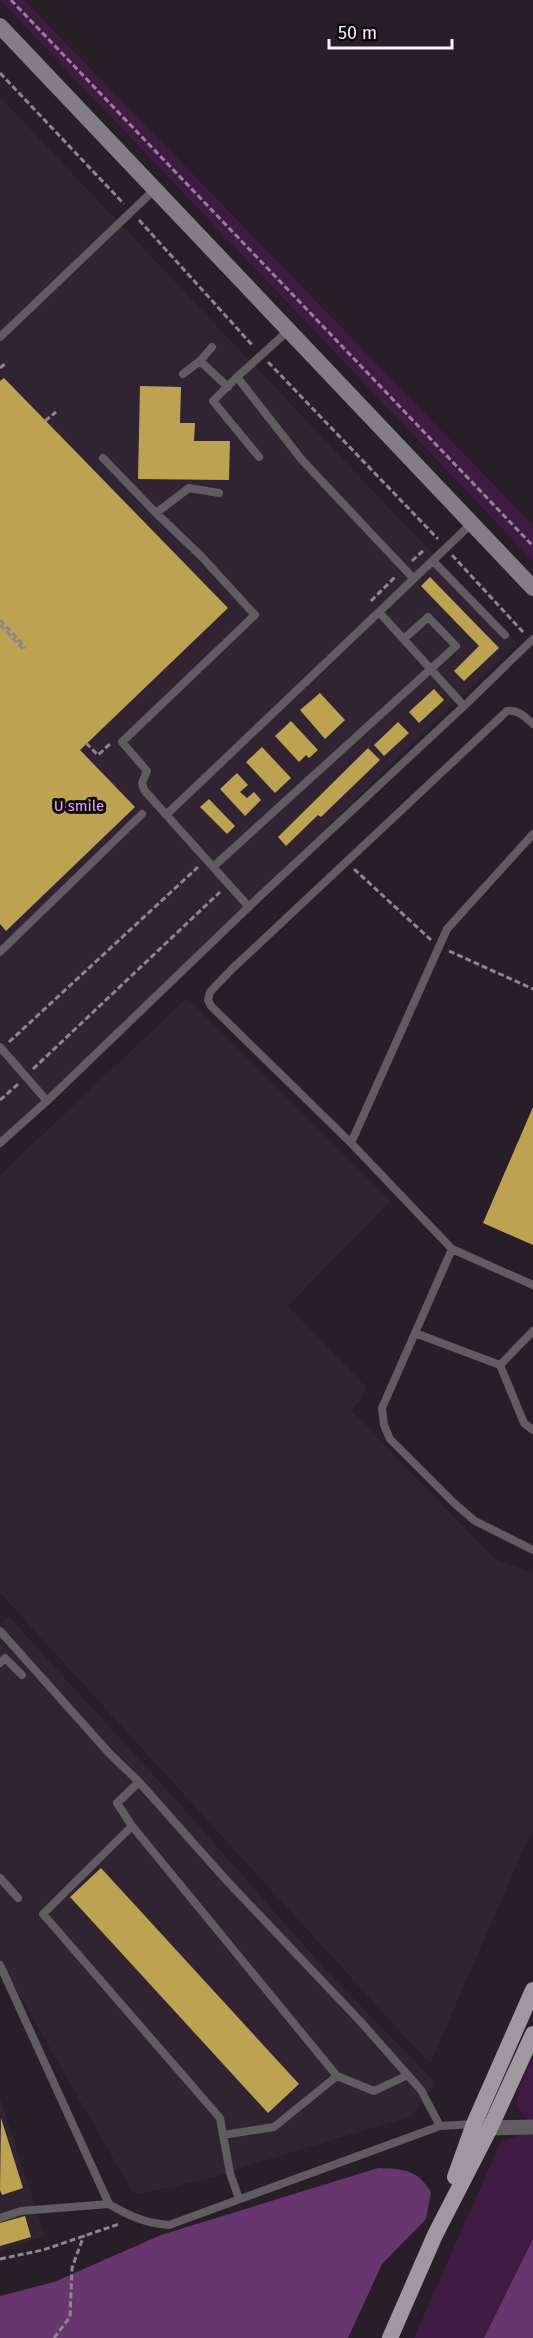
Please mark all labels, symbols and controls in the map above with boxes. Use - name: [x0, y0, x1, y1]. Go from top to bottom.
- scale bar: [329, 12, 452, 50]
- text: 50 m: [338, 22, 377, 44]
- park label: U smile: [54, 797, 104, 815]

